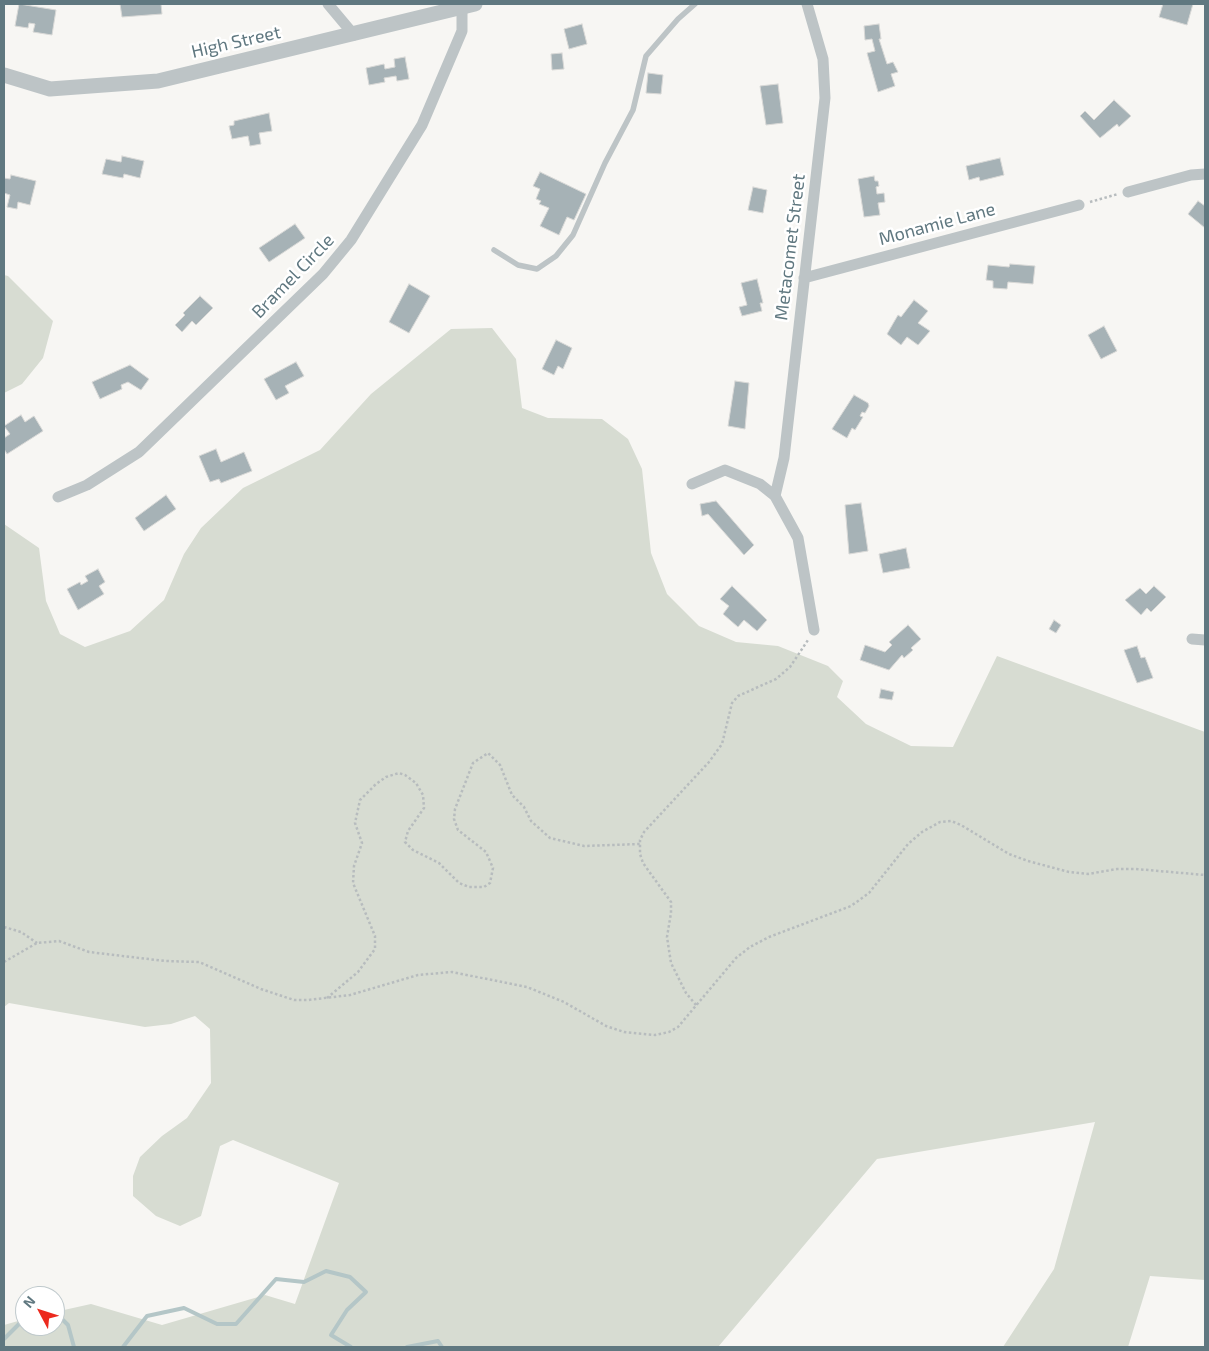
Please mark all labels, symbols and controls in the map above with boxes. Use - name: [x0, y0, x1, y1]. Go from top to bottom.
- street label: High Street: [189, 21, 283, 63]
- street label: Metacomet Street: [770, 173, 810, 321]
- street label: Monamie Lane: [876, 198, 998, 250]
- street label: Bramel Circle: [248, 229, 338, 323]
- north arrow: [15, 1286, 65, 1336]
- text: N: [19, 1292, 39, 1311]

